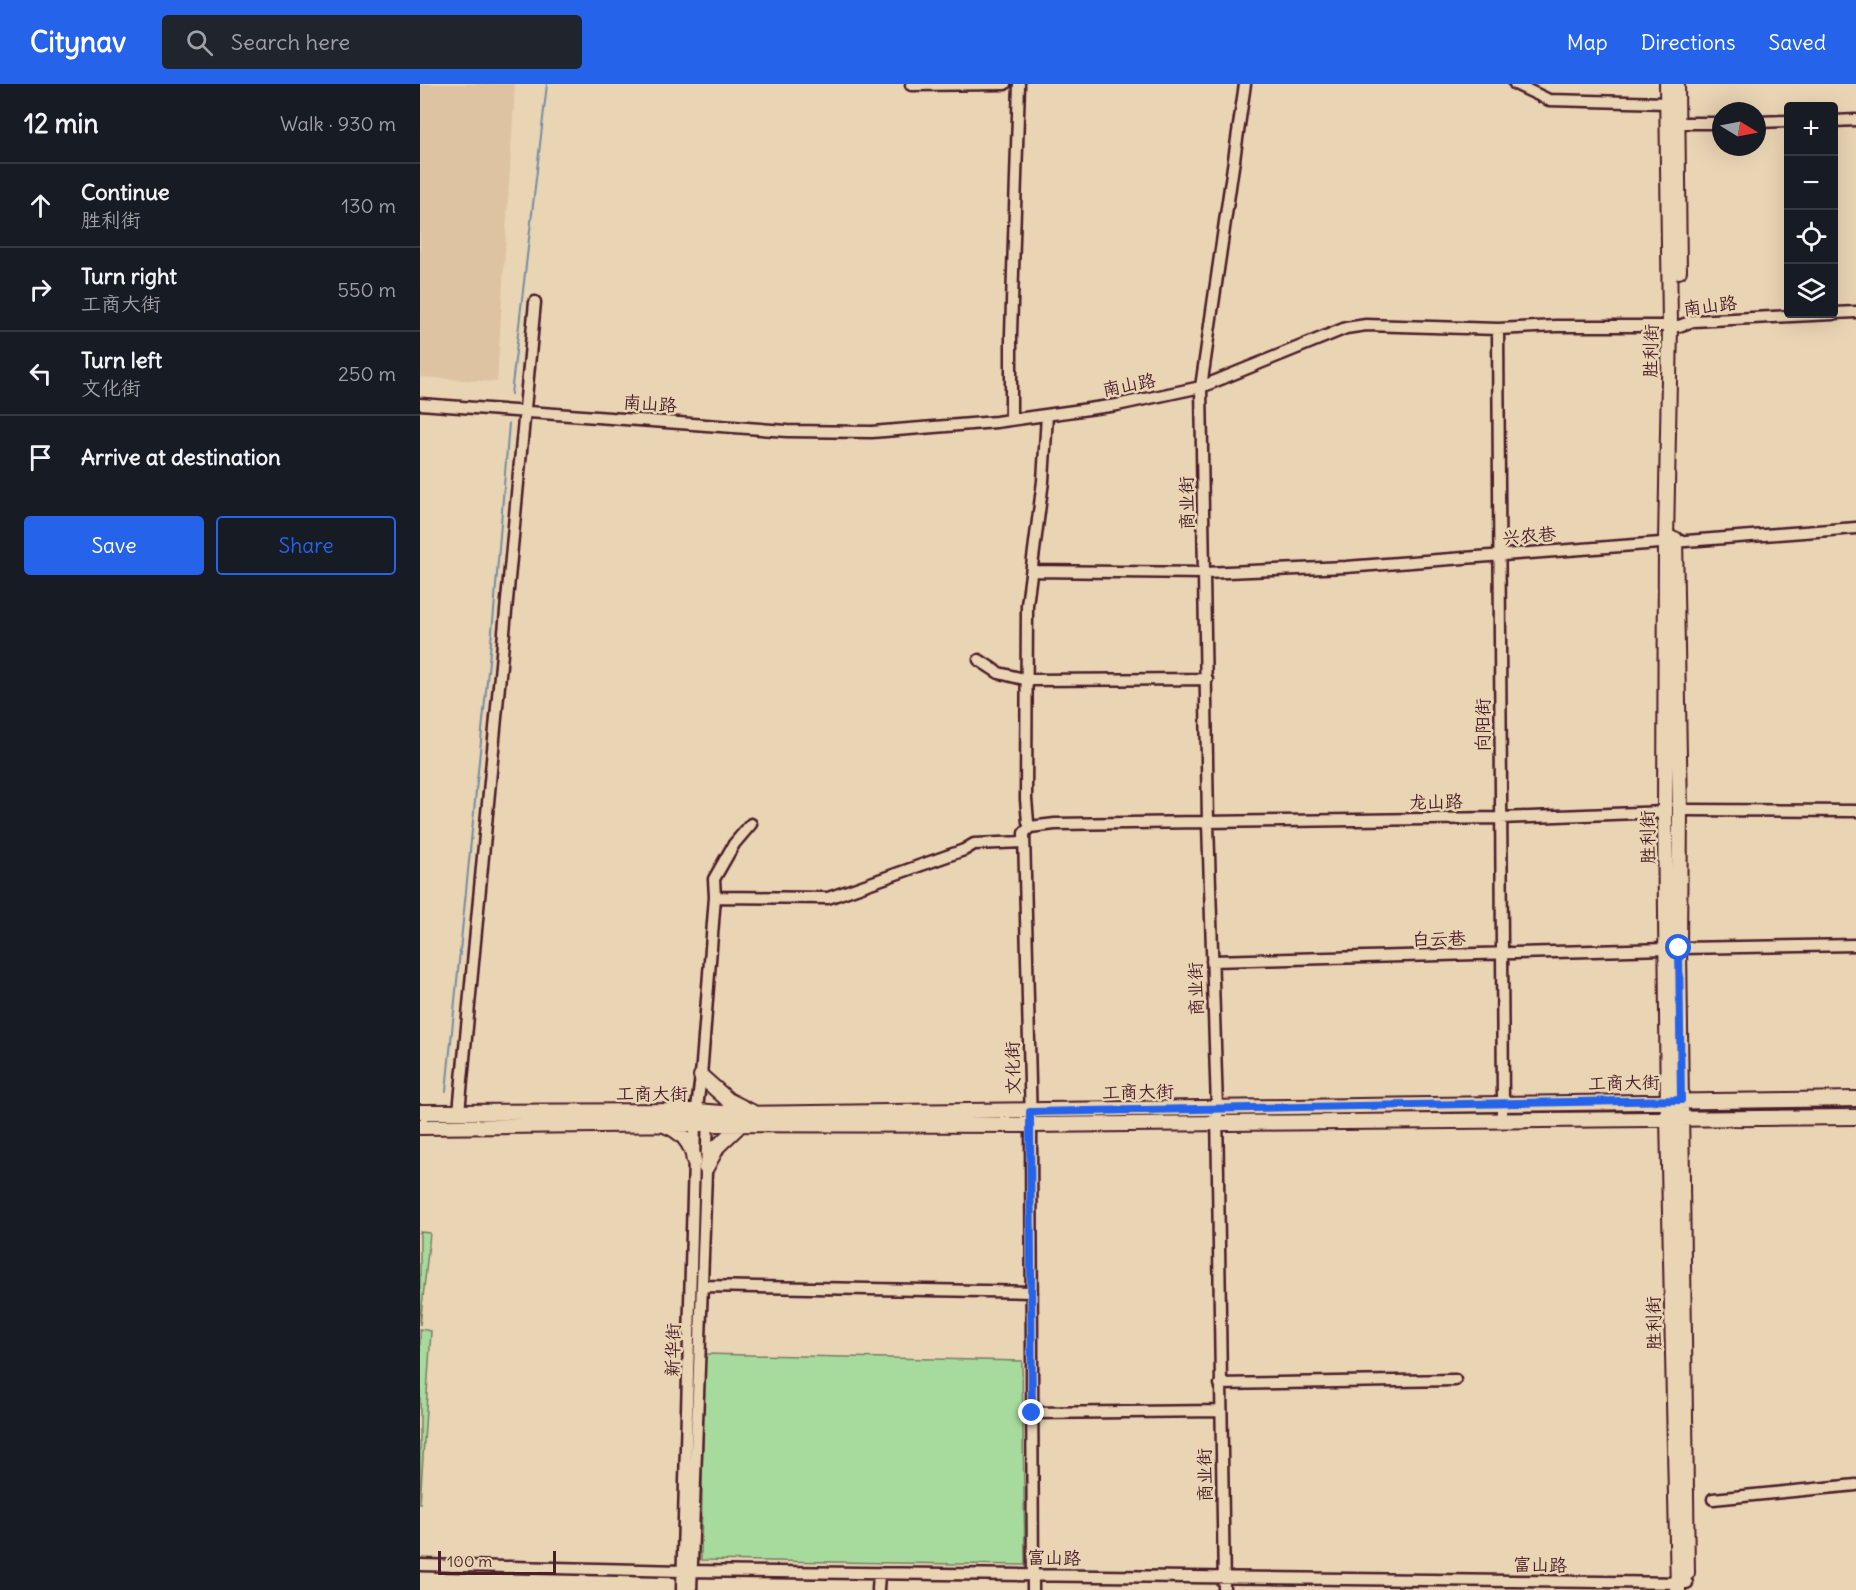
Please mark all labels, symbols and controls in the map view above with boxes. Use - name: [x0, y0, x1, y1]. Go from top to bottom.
- search box: [162, 15, 582, 69]
- text: Citynav: [30, 24, 126, 60]
- icon: search: [183, 26, 216, 59]
- text: Search here: [231, 28, 350, 56]
- text: Map: [1567, 29, 1608, 56]
- text: Directions: [1641, 29, 1735, 56]
- text: Saved: [1768, 29, 1826, 56]
- north arrow: [1712, 102, 1766, 156]
- map controls: [1784, 102, 1838, 318]
- button: +: [1784, 102, 1838, 156]
- text: 12 min: [24, 107, 98, 140]
- text: Walk · 930 m: [280, 111, 396, 136]
- button: −: [1784, 156, 1838, 210]
- text: Continue: [81, 178, 170, 206]
- icon: ahead: [24, 189, 57, 222]
- text: 130 m: [341, 193, 396, 218]
- text: 胜利街: [81, 207, 141, 232]
- button: locate: [1784, 210, 1838, 264]
- text: Turn right: [81, 262, 177, 290]
- button: layers: [1784, 264, 1838, 318]
- icon: right: [24, 273, 57, 306]
- text: 550 m: [338, 277, 396, 302]
- text: 工商大街: [81, 291, 161, 316]
- street label: 南山路: [1682, 291, 1738, 320]
- street label: 胜利街: [1639, 324, 1662, 378]
- text: Turn left: [81, 346, 162, 374]
- icon: left: [24, 357, 57, 390]
- text: 250 m: [338, 361, 396, 386]
- street label: 南山路: [1100, 368, 1158, 401]
- text: 文化街: [81, 375, 141, 400]
- street label: 南山路: [622, 390, 678, 417]
- icon: arrive: [24, 441, 57, 474]
- text: Arrive at destination: [81, 443, 281, 471]
- street label: 商业街: [1175, 476, 1198, 530]
- button: Save: [24, 516, 204, 575]
- button: Share: [216, 516, 396, 575]
- street label: 兴农巷: [1501, 522, 1557, 549]
- street label: 向阳街: [1471, 698, 1494, 752]
- street label: 龙山路: [1409, 790, 1463, 813]
- street label: 胜利街: [1636, 810, 1659, 864]
- street label: 白云巷: [1412, 927, 1466, 950]
- route start: [1665, 934, 1691, 960]
- street label: 商业街: [1183, 962, 1208, 1016]
- street label: 文化街: [1001, 1041, 1024, 1095]
- street label: 工商大街: [1588, 1070, 1660, 1095]
- street label: 工商大街: [1102, 1079, 1174, 1104]
- street label: 工商大街: [616, 1082, 688, 1105]
- street label: 胜利街: [1642, 1296, 1665, 1350]
- street label: 新华街: [661, 1323, 684, 1377]
- route end: [1018, 1399, 1044, 1425]
- street label: 商业街: [1193, 1448, 1216, 1502]
- street label: 富山路: [1027, 1546, 1081, 1569]
- scale bar: [438, 1548, 556, 1576]
- text: 100 m: [447, 1551, 492, 1571]
- street label: 富山路: [1513, 1553, 1567, 1576]

